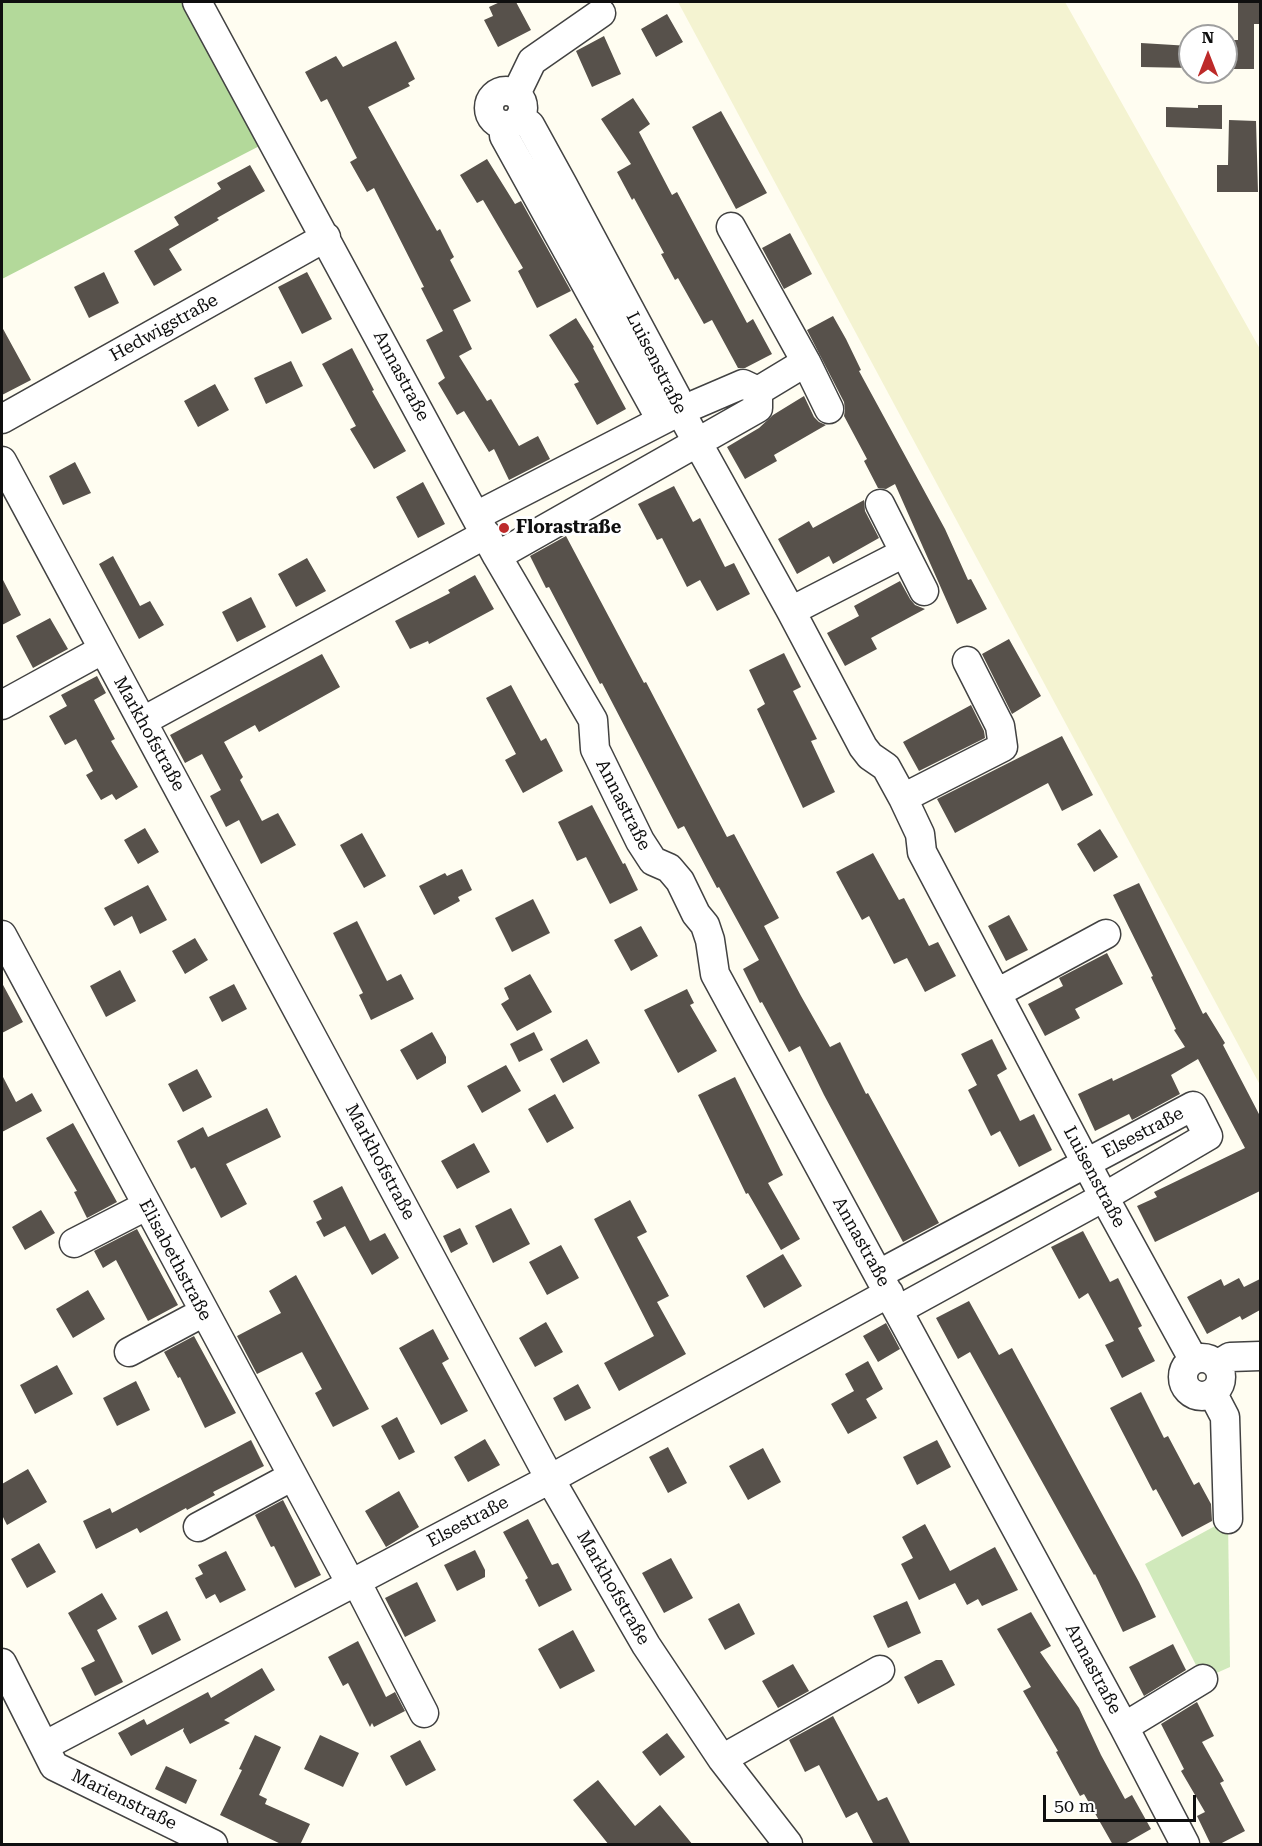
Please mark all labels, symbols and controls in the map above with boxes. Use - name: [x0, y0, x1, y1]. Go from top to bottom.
- north arrow: [1178, 24, 1238, 84]
- text: N: [1202, 28, 1214, 47]
- street label: Hedwigstraße: [106, 289, 222, 367]
- street label: Luisenstraße: [621, 308, 691, 418]
- street label: Annastraße: [368, 327, 434, 425]
- place label: Florastraße: [516, 517, 621, 539]
- marker: Florastraße: [497, 521, 511, 535]
- street label: Markhofstraße: [109, 673, 189, 795]
- street label: Annastraße: [591, 756, 655, 854]
- street label: Markhofstraße: [340, 1101, 420, 1223]
- street label: Elsestraße: [1099, 1103, 1187, 1163]
- street label: Luisenstraße: [1058, 1123, 1130, 1231]
- street label: Annastraße: [828, 1194, 894, 1290]
- street label: Elisabethstraße: [134, 1196, 216, 1324]
- street label: Elsestraße: [424, 1492, 512, 1552]
- street label: Markhofstraße: [572, 1527, 654, 1649]
- street label: Annastraße: [1060, 1620, 1126, 1718]
- street label: Marienstraße: [68, 1765, 180, 1835]
- scale bar: [1046, 1783, 1199, 1821]
- text: 50 m: [1054, 1795, 1095, 1816]

